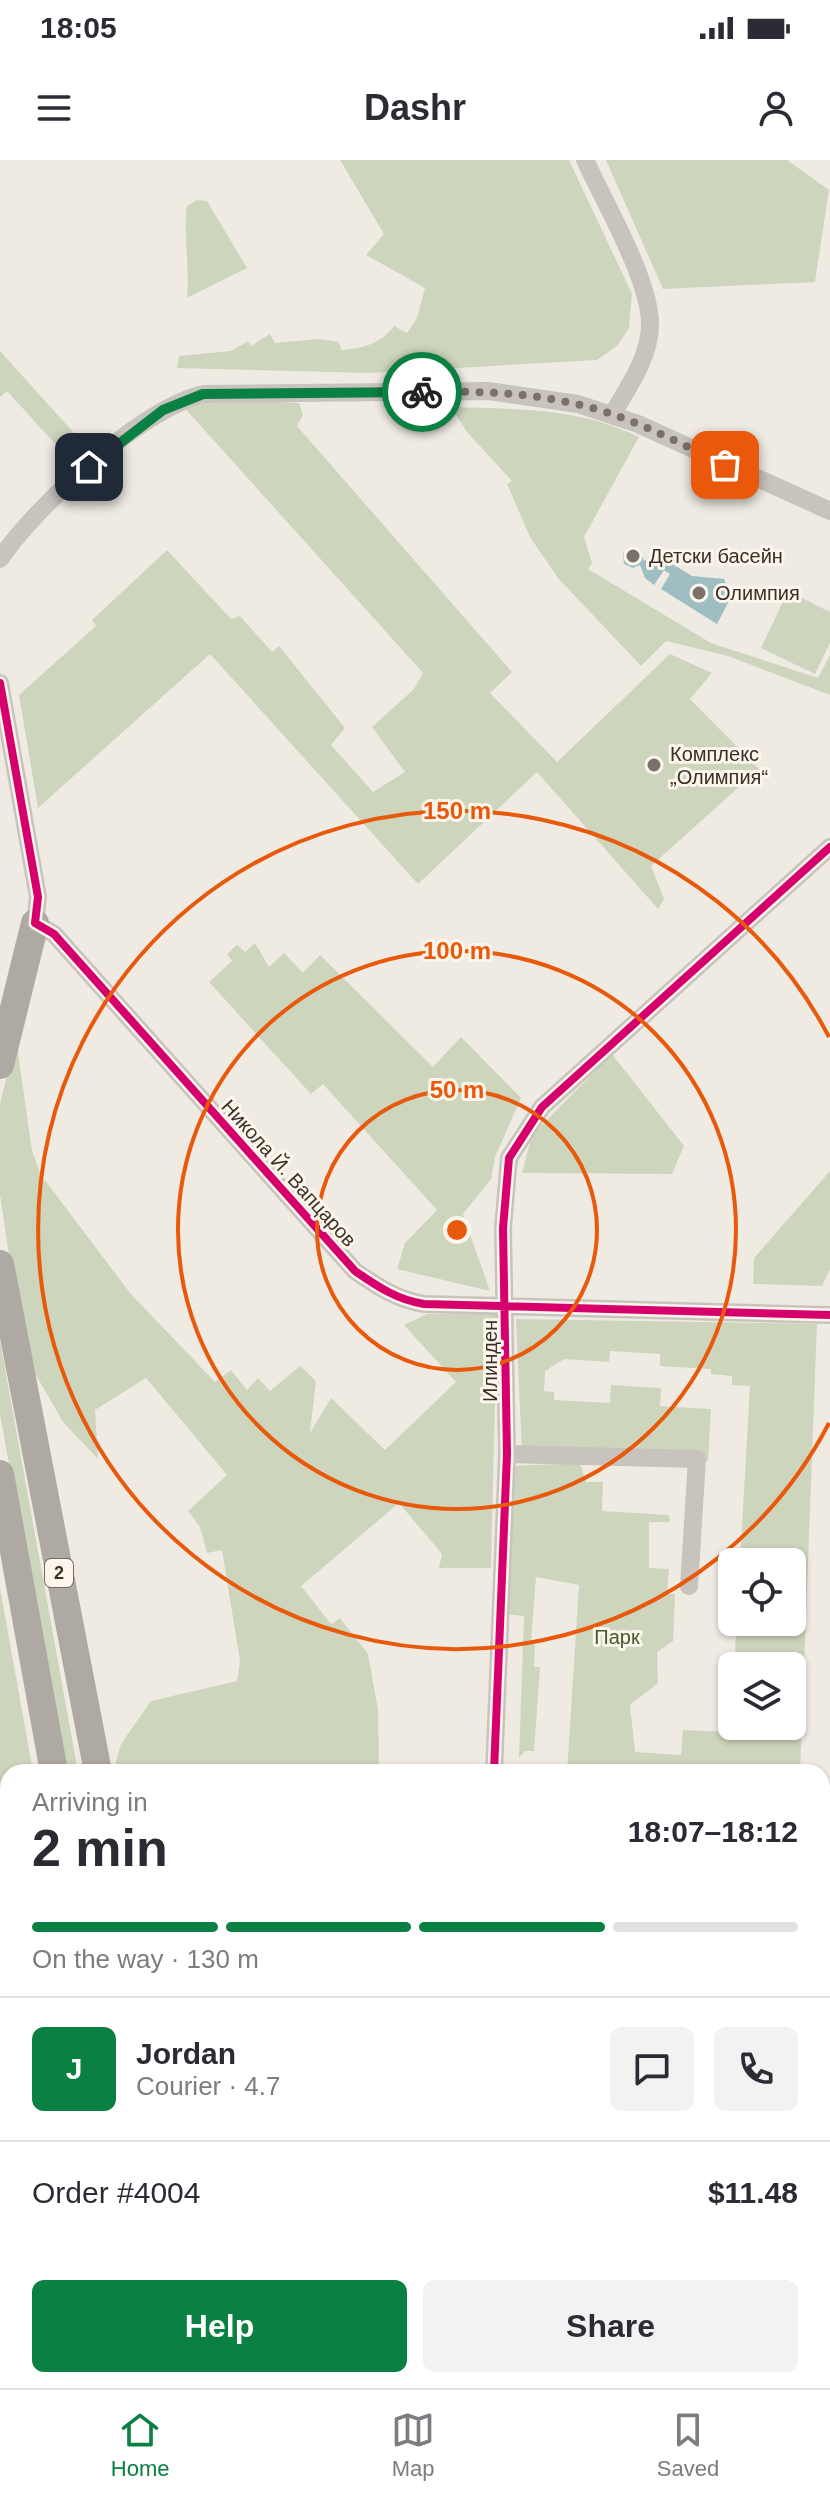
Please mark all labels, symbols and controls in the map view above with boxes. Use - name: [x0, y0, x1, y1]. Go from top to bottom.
- text: 18:05: [40, 11, 117, 44]
- icon: menu: [32, 86, 76, 130]
- icon: person: [754, 86, 798, 130]
- text: Dashr: [364, 87, 466, 128]
- courier: [382, 352, 462, 432]
- icon: bike: [400, 370, 444, 414]
- pin: [691, 431, 759, 499]
- pin: [55, 433, 123, 501]
- icon: bag: [703, 443, 747, 487]
- icon: home: [67, 445, 111, 489]
- place label: Детски басейн: [649, 545, 783, 567]
- marker: Детски басейн: [624, 547, 642, 565]
- place label: Олимпия: [715, 582, 800, 604]
- marker: Олимпия: [690, 584, 708, 602]
- place label: Комплекс „Олимпия“: [670, 743, 768, 788]
- marker: Комплекс „Олимпия“: [645, 756, 663, 774]
- text: 150 m: [423, 797, 491, 824]
- text: 100 m: [423, 937, 491, 964]
- text: 50 m: [430, 1076, 484, 1103]
- street label: Никола Й. Вапцаров: [217, 1094, 361, 1251]
- centre of rings: [443, 1216, 471, 1244]
- street label: Илинден: [479, 1320, 501, 1402]
- map controls: [718, 1548, 806, 1740]
- button: locate: [718, 1548, 806, 1636]
- road number: 2: [45, 1559, 73, 1587]
- park label: Парк: [594, 1626, 640, 1648]
- button: layers: [718, 1652, 806, 1740]
- text: Arriving in: [32, 1787, 148, 1817]
- text: 18:07–18:12: [628, 1815, 798, 1848]
- text: 2 min: [32, 1819, 168, 1877]
- text: On the way · 130 m: [32, 1944, 259, 1974]
- button: chat: [610, 2027, 694, 2111]
- button: phone: [714, 2027, 798, 2111]
- text: Jordan: [136, 2037, 236, 2070]
- text: J: [66, 2052, 82, 2085]
- text: Courier · 4.7: [136, 2071, 281, 2101]
- text: Order #4004: [32, 2176, 200, 2209]
- text: $11.48: [708, 2176, 798, 2209]
- button: Help: [32, 2280, 407, 2372]
- button: Share: [423, 2280, 798, 2372]
- tab: Home: [111, 2408, 170, 2482]
- tab: Map: [391, 2408, 435, 2482]
- tab: Saved: [657, 2408, 719, 2482]

